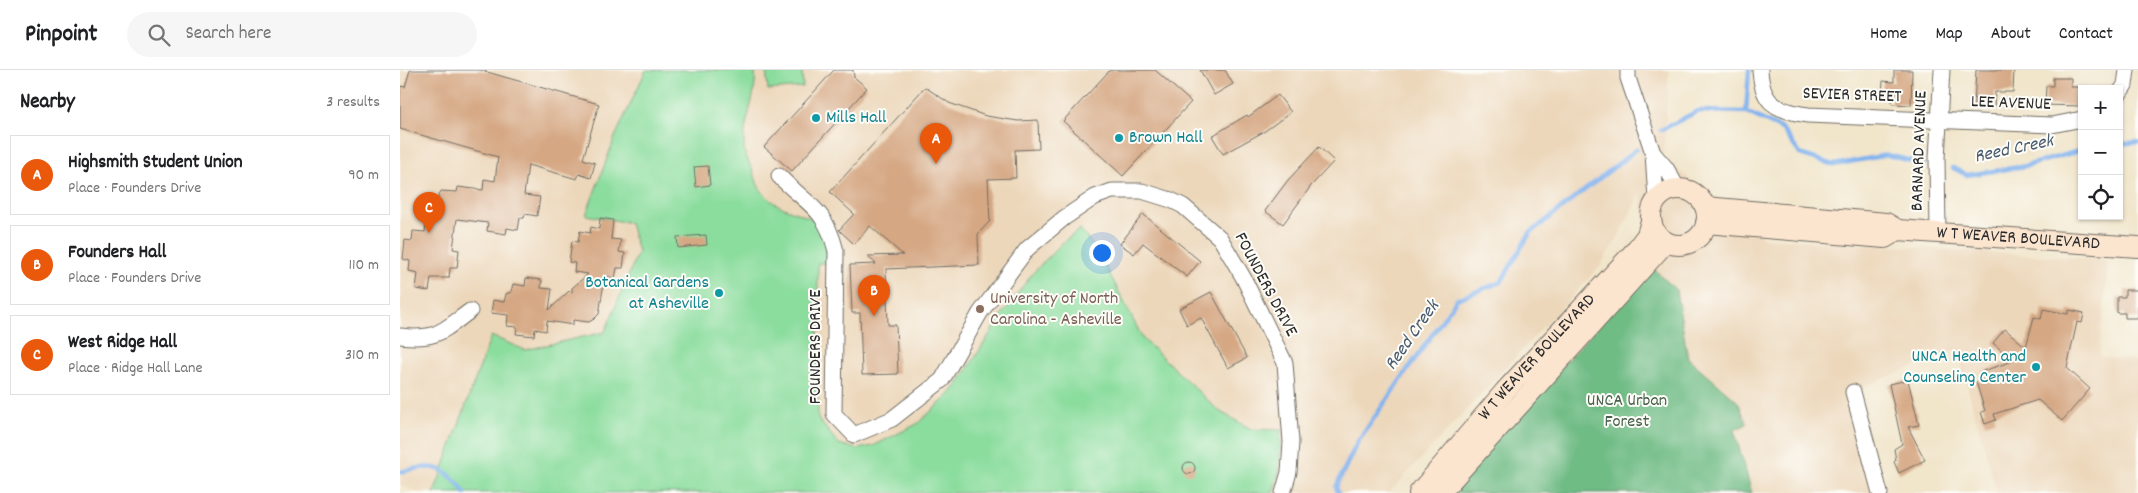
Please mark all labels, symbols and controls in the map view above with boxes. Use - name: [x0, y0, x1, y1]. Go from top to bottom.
- search box: [127, 12, 477, 57]
- text: Pinpoint: [25, 18, 97, 52]
- icon: search: [145, 21, 173, 49]
- text: Search here: [185, 21, 271, 48]
- text: Home: [1870, 22, 1907, 47]
- text: Map: [1935, 22, 1963, 47]
- text: About: [1991, 22, 2031, 47]
- text: Contact: [2059, 22, 2113, 47]
- street label: SEVIER STREET: [1802, 82, 1902, 110]
- map controls: [2078, 85, 2123, 220]
- button: +: [2078, 85, 2123, 130]
- text: Nearby: [20, 88, 75, 118]
- street label: BARNARD AVENUE: [1905, 90, 1935, 212]
- street label: LEE AVENUE: [1970, 90, 2052, 118]
- text: 3 results: [326, 91, 380, 114]
- place label: Mills Hall: [826, 106, 887, 131]
- marker: Mills Hall: [810, 112, 822, 124]
- pin: A: [920, 123, 952, 164]
- place label: Brown Hall: [1129, 126, 1203, 151]
- water label: Reed Creek: [1972, 128, 2058, 172]
- button: −: [2078, 130, 2123, 175]
- marker: Brown Hall: [1113, 132, 1125, 144]
- text: Highsmith Student Union: [68, 150, 242, 177]
- text: A: [33, 164, 41, 187]
- text: 90 m: [348, 164, 379, 187]
- button: locate: [2078, 175, 2123, 220]
- text: Place · Founders Drive: [68, 177, 201, 200]
- pin: C: [413, 192, 445, 233]
- street label: W T WEAVER BOULEVARD: [1936, 220, 2101, 257]
- street label: FOUNDERS DRIVE: [1227, 229, 1303, 341]
- text: Founders Hall: [68, 240, 166, 267]
- your location: [1089, 240, 1115, 266]
- text: B: [33, 254, 41, 277]
- text: 110 m: [349, 254, 379, 277]
- text: Place · Founders Drive: [68, 267, 201, 290]
- place label: Botanical Gardens at Asheville: [585, 271, 709, 317]
- pin: B: [858, 275, 890, 316]
- marker: Botanical Gardens at Asheville: [713, 287, 725, 299]
- place label: University of North Carolina - Asheville: [990, 287, 1122, 333]
- street label: W T WEAVER BOULEVARD: [1473, 288, 1602, 426]
- street label: FOUNDERS DRIVE: [804, 290, 829, 404]
- water label: Reed Creek: [1379, 294, 1448, 377]
- marker: University of North Carolina - Asheville: [974, 303, 986, 315]
- text: West Ridge Hall: [68, 330, 177, 357]
- text: C: [33, 344, 41, 367]
- text: 310 m: [345, 344, 379, 367]
- place label: UNCA Health and Counseling Center: [1903, 345, 2026, 391]
- text: Place · Ridge Hall Lane: [68, 357, 202, 380]
- marker: UNCA Health and Counseling Center: [2030, 361, 2042, 373]
- park label: UNCA Urban Forest: [1587, 389, 1667, 435]

